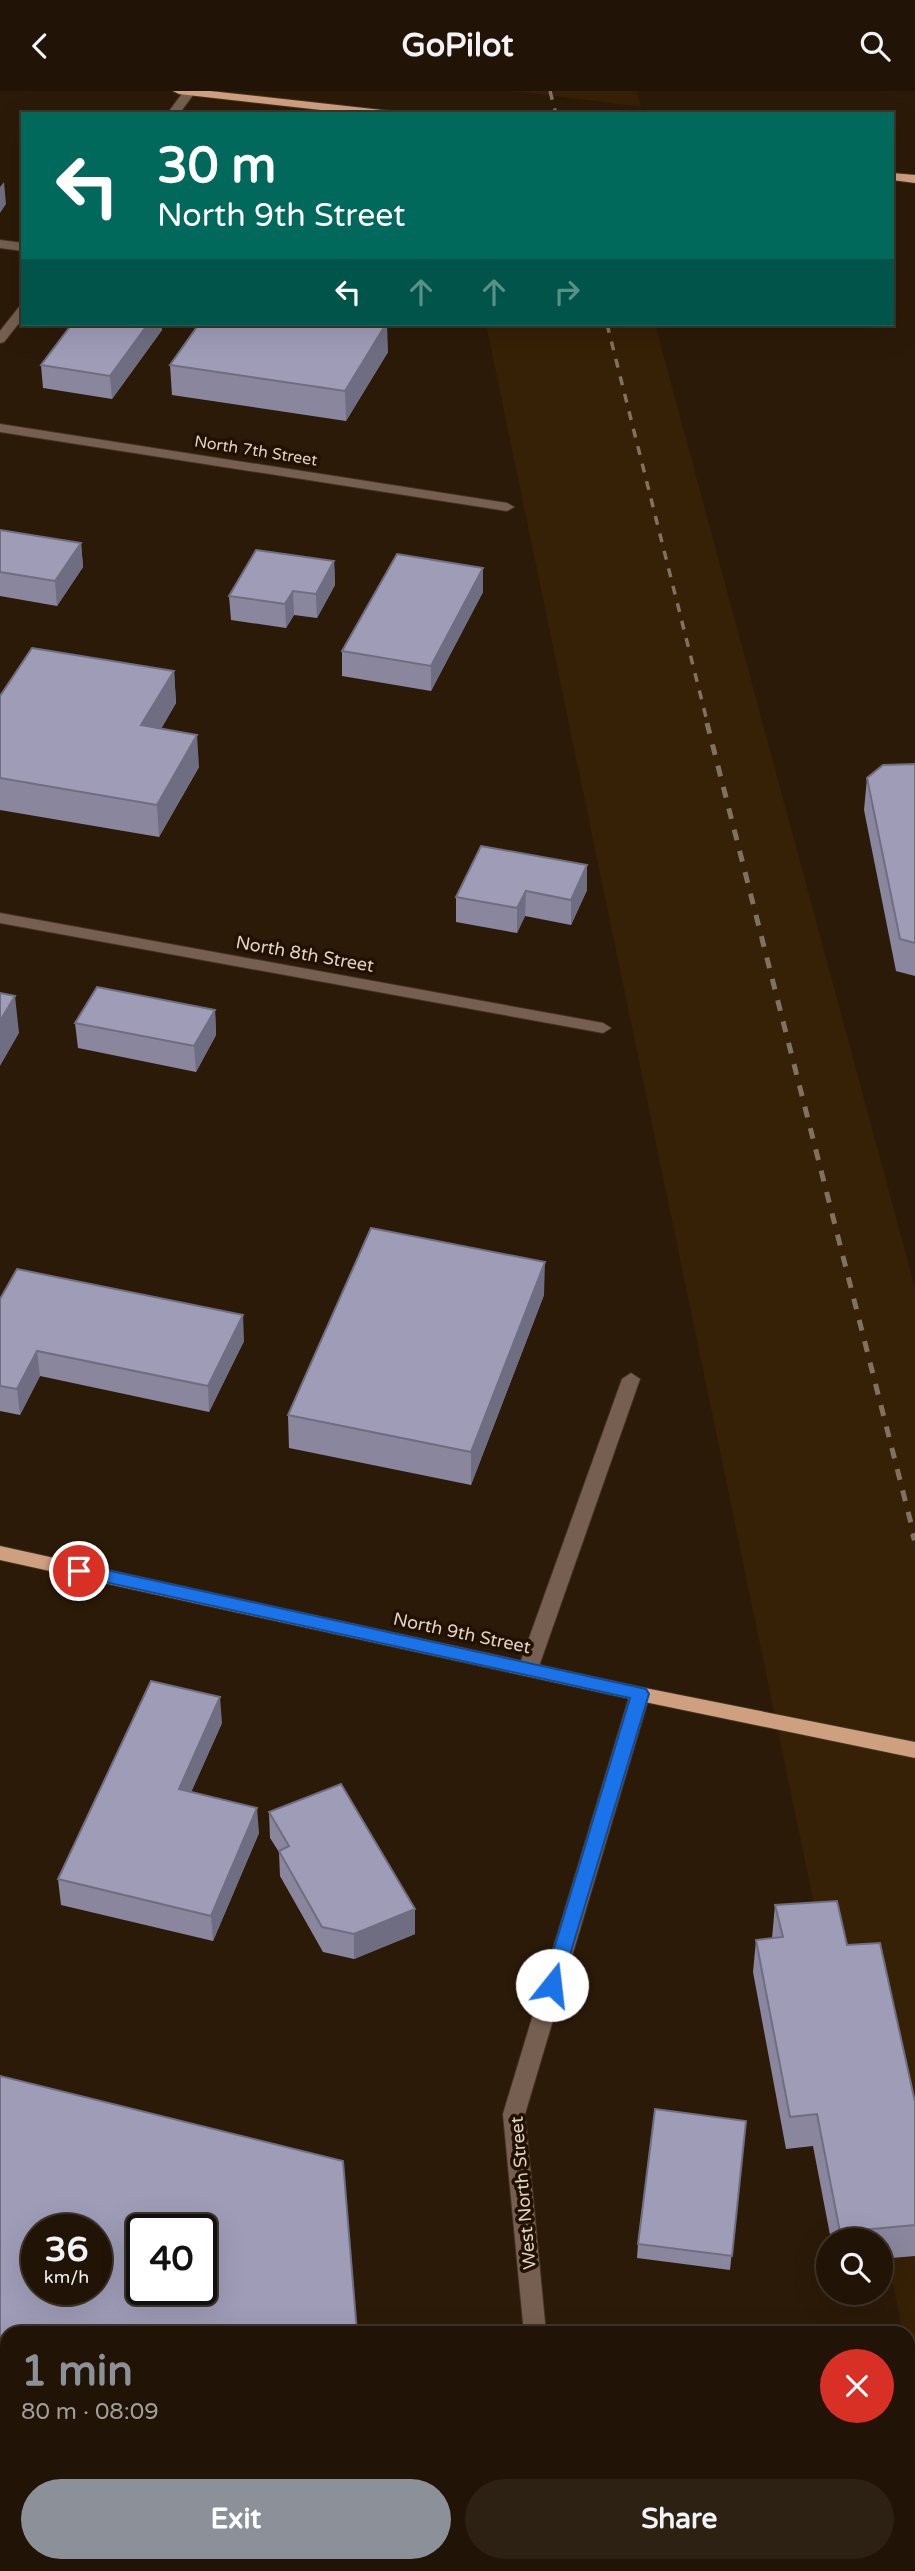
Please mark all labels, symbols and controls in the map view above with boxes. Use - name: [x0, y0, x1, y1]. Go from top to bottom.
- icon: back: [21, 27, 59, 65]
- text: GoPilot: [402, 27, 513, 65]
- icon: search: [856, 27, 894, 65]
- text: 30 m: [157, 137, 276, 196]
- icon: left: [42, 140, 133, 231]
- text: North 9th Street: [157, 197, 406, 235]
- icon: left: [329, 273, 367, 311]
- icon: ahead: [402, 273, 440, 311]
- icon: ahead: [475, 273, 513, 311]
- icon: right: [548, 273, 586, 311]
- street label: North 7th Street: [193, 431, 319, 471]
- street label: North 8th Street: [234, 931, 376, 977]
- pin: [49, 1541, 109, 1601]
- icon: arrive: [60, 1552, 98, 1590]
- street label: North 9th Street: [391, 1608, 533, 1658]
- position arrow: [515, 1948, 589, 2022]
- street label: West North Street: [505, 2115, 541, 2271]
- speed limit sign: 40: [126, 2214, 217, 2305]
- map controls: [816, 2228, 893, 2305]
- button: search: [816, 2228, 893, 2305]
- text: 36: [45, 2229, 88, 2271]
- text: km/h: [44, 2266, 89, 2288]
- text: 1 min: [21, 2346, 133, 2397]
- button: close: [820, 2349, 894, 2423]
- text: 80 m · 08:09: [21, 2398, 159, 2426]
- button: Exit: [21, 2479, 451, 2559]
- button: Share: [465, 2479, 894, 2559]

